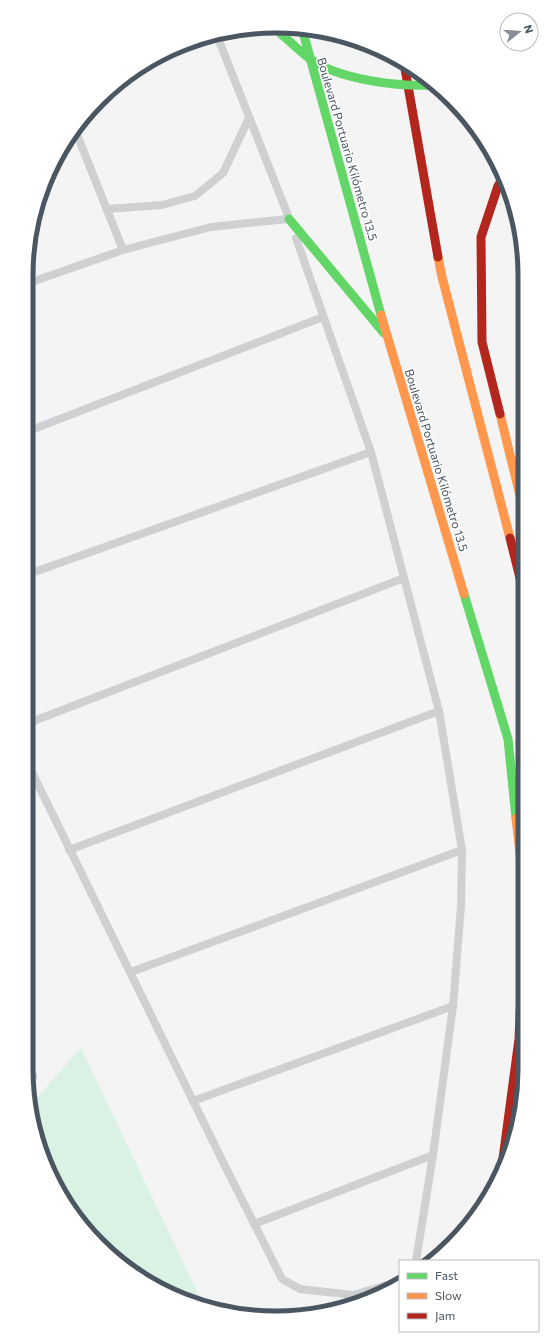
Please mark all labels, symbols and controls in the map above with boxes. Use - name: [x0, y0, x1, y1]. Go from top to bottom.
- north arrow: [499, 12, 539, 52]
- text: N: [522, 23, 536, 35]
- street label: Boulevard Portuario Kilómetro 13.5: [315, 56, 381, 242]
- street label: Boulevard Portuario Kilómetro 13.5: [403, 367, 472, 553]
- legend: [399, 1260, 539, 1332]
- text: Fast: [435, 1268, 458, 1282]
- text: Slow: [435, 1288, 462, 1302]
- text: Jam: [435, 1308, 455, 1323]

